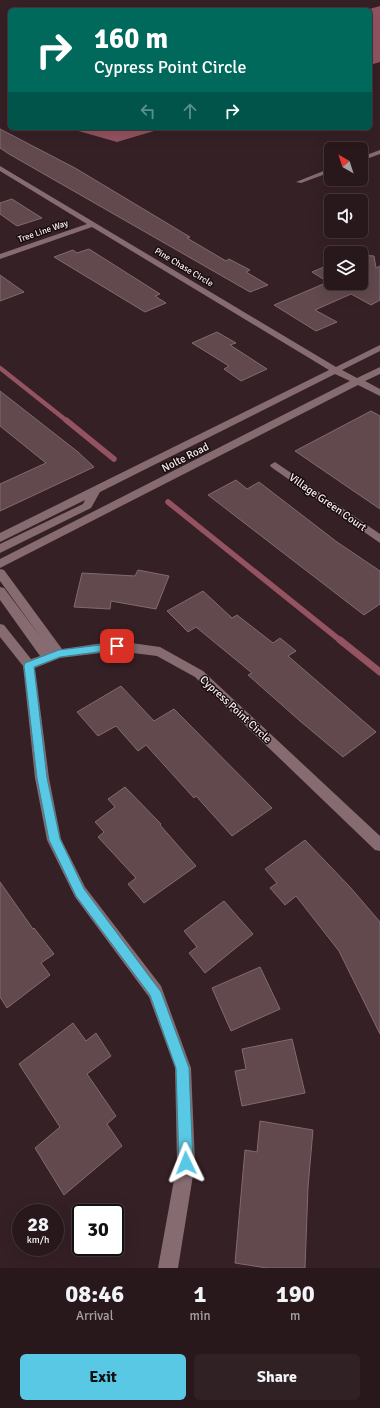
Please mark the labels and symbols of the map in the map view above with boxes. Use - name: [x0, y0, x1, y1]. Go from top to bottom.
- north arrow: [324, 142, 368, 186]
- street label: Tree Line Way: [17, 217, 71, 245]
- street label: Pine Chase Circle: [152, 246, 216, 290]
- street label: Nolte Road: [159, 440, 211, 475]
- street label: Village Green Court: [286, 471, 369, 534]
- pin: [100, 629, 134, 663]
- street label: Cypress Point Circle: [197, 673, 274, 746]
- position arrow: [165, 1142, 207, 1184]
- speed limit sign: 30: [72, 1204, 124, 1256]

